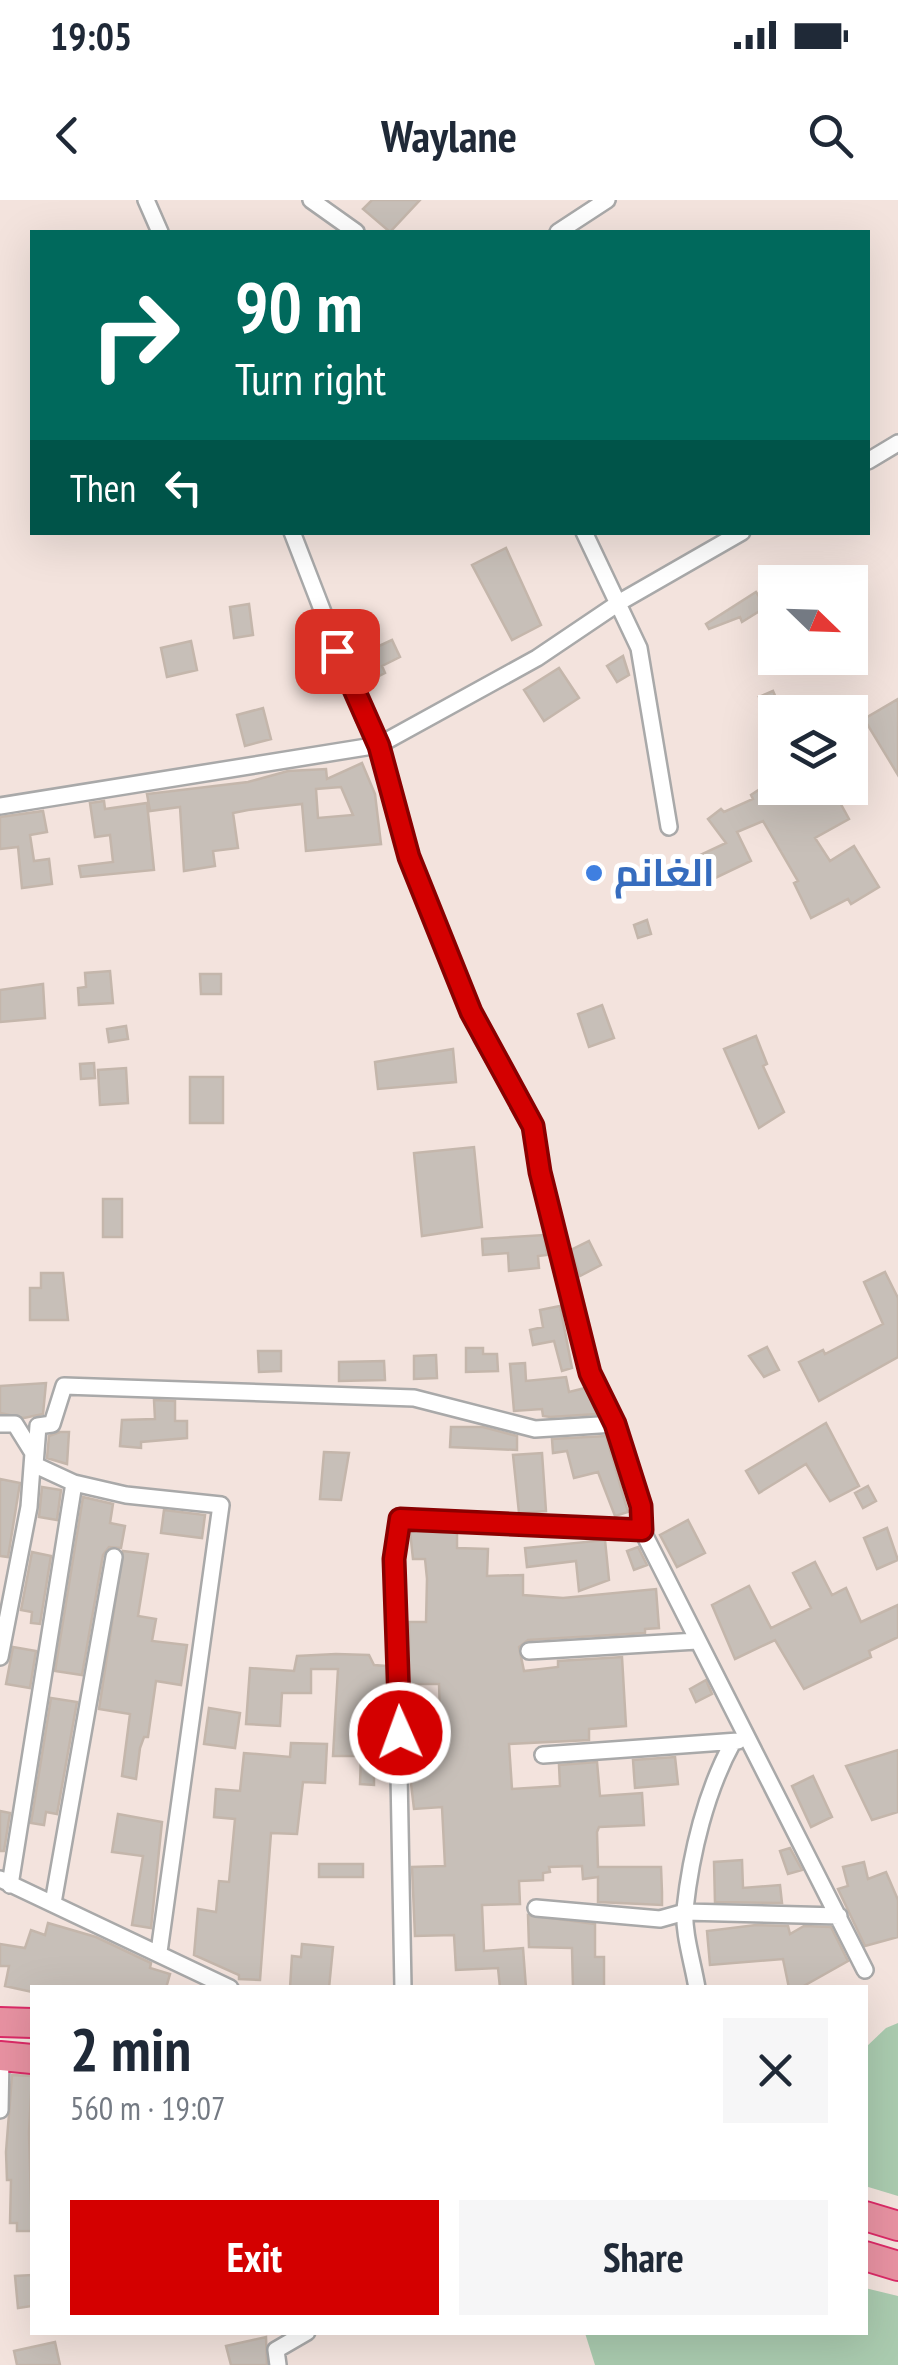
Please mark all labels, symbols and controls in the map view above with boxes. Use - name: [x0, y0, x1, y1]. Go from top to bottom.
- text: 19:05: [50, 11, 132, 60]
- text: Waylane: [381, 106, 517, 164]
- icon: back: [40, 108, 95, 163]
- icon: search: [803, 108, 858, 163]
- text: 90 m: [235, 261, 363, 351]
- icon: right: [70, 270, 200, 400]
- text: Turn right: [235, 349, 386, 407]
- icon: left: [156, 460, 211, 515]
- text: Then: [70, 463, 136, 512]
- north arrow: [758, 565, 868, 675]
- map controls: [758, 565, 868, 805]
- pin: [295, 609, 380, 694]
- icon: arrive: [310, 624, 365, 679]
- button: layers: [758, 695, 868, 805]
- place label: الغانم: [614, 847, 715, 899]
- marker: الغانم: [583, 862, 605, 884]
- position arrow: [348, 1681, 452, 1785]
- text: 2 min: [70, 2010, 191, 2088]
- button: close: [723, 2018, 828, 2123]
- text: 560 m · 19:07: [70, 2087, 225, 2129]
- button: Exit: [70, 2200, 439, 2315]
- button: Share: [459, 2200, 828, 2315]

